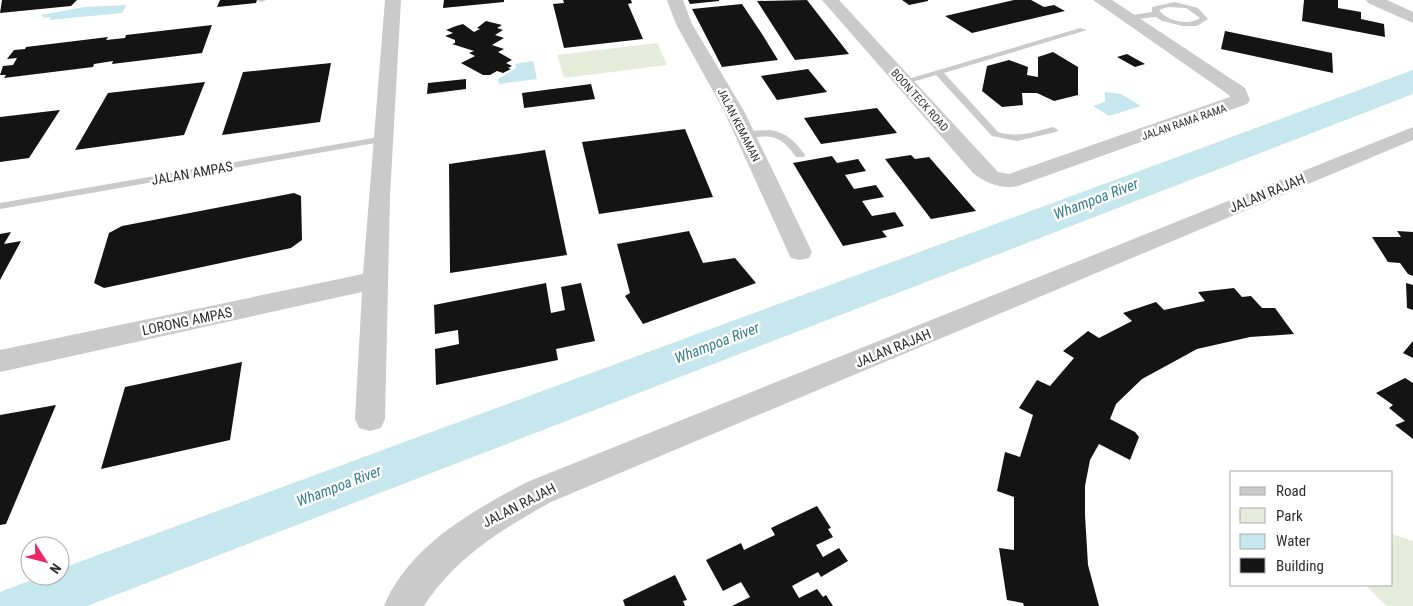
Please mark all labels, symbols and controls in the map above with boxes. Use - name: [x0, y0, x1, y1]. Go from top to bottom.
- street label: BOON TECK ROAD: [888, 67, 951, 134]
- street label: JALAN KEMAMAN: [715, 86, 763, 164]
- street label: JALAN RAMA RAMA: [1140, 102, 1229, 143]
- street label: JALAN AMPAS: [150, 158, 234, 188]
- street label: JALAN RAJAH: [1227, 171, 1307, 215]
- water label: Whampoa River: [1051, 174, 1141, 223]
- street label: LORONG AMPAS: [141, 304, 233, 338]
- water label: Whampoa River: [672, 318, 762, 367]
- street label: JALAN RAJAH: [853, 326, 933, 370]
- water label: Whampoa River: [294, 461, 384, 510]
- legend: [1230, 471, 1393, 586]
- street label: JALAN RAJAH: [480, 480, 558, 530]
- text: Road: [1276, 482, 1306, 500]
- text: Park: [1276, 507, 1303, 525]
- text: Water: [1276, 532, 1311, 550]
- north arrow: [20, 536, 70, 586]
- text: Building: [1276, 557, 1324, 575]
- text: N: [47, 560, 65, 577]

